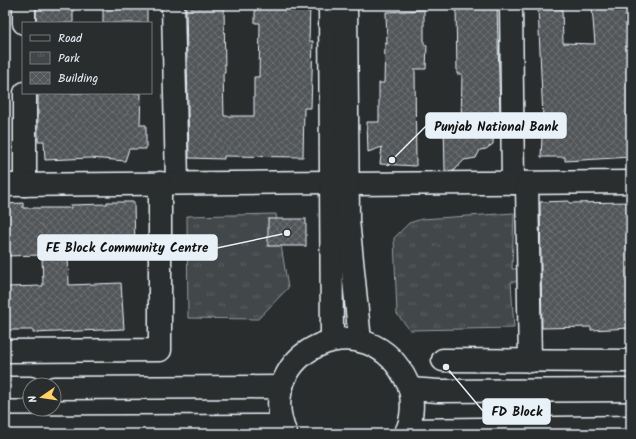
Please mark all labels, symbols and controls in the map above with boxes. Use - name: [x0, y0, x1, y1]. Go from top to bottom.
- legend: [22, 22, 152, 94]
- text: Road: [58, 29, 83, 48]
- text: Park: [58, 49, 80, 68]
- text: Building: [58, 69, 98, 88]
- callout: Punjab National Bank: [426, 113, 566, 138]
- text: Punjab National Bank: [434, 117, 558, 138]
- callout: FE Block Community Centre: [38, 235, 217, 260]
- text: FE Block Community Centre: [46, 238, 209, 259]
- north arrow: [22, 377, 62, 417]
- text: N: [24, 394, 43, 404]
- callout: FD Block: [483, 399, 550, 424]
- text: FD Block: [492, 402, 543, 423]

